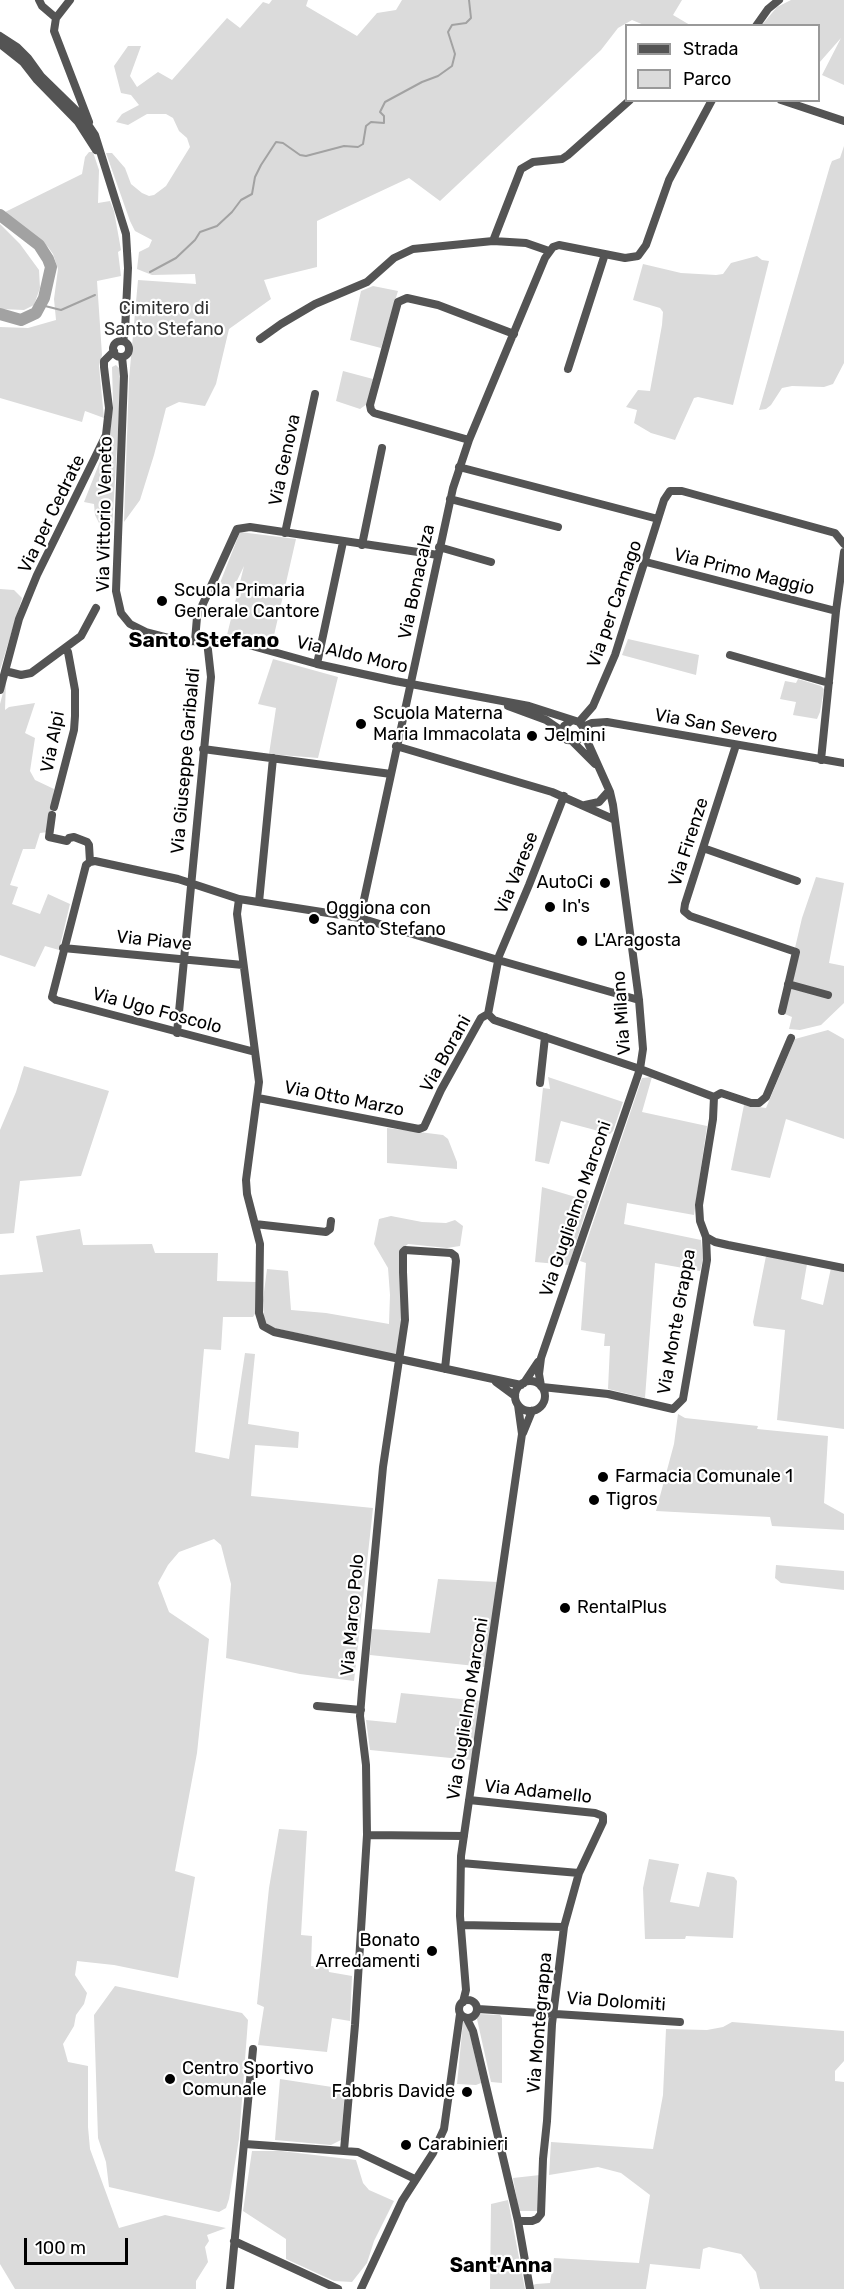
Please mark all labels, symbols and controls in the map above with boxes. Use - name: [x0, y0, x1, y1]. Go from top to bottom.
- legend: [625, 24, 820, 102]
- text: Strada: [683, 38, 739, 60]
- text: Parco: [683, 68, 731, 90]
- park label: Cimitero di Santo Stefano: [104, 298, 224, 340]
- street label: Via Genova: [265, 412, 305, 508]
- street label: Via Vittorio Veneto: [93, 436, 117, 592]
- street label: Via per Cedrate: [14, 451, 90, 577]
- street label: Via Bonacalza: [394, 523, 440, 641]
- street label: Via per Carnago: [583, 538, 647, 670]
- street label: Via Primo Maggio: [671, 544, 817, 600]
- place label: Scuola Primaria Generale Cantore: [174, 580, 320, 622]
- marker: Scuola Primaria Generale Cantore: [155, 594, 169, 608]
- district label: Santo Stefano: [129, 628, 279, 654]
- street label: Via Aldo Moro: [294, 632, 410, 678]
- street label: Via Giuseppe Garibaldi: [167, 667, 205, 855]
- place label: Scuola Materna Maria Immacolata: [373, 703, 521, 746]
- street label: Via San Severo: [653, 705, 779, 747]
- street label: Via Alpi: [36, 710, 70, 774]
- marker: Scuola Materna Maria Immacolata: [354, 717, 368, 731]
- place label: Jelmini: [544, 725, 605, 747]
- marker: Jelmini: [525, 729, 539, 743]
- street label: Via Firenze: [665, 795, 713, 889]
- street label: Via Varese: [491, 829, 543, 917]
- place label: AutoCi: [537, 872, 593, 894]
- marker: AutoCi: [598, 876, 612, 890]
- place label: In's: [562, 896, 590, 918]
- place label: Oggiona con Santo Stefano: [326, 898, 446, 940]
- marker: In's: [543, 900, 557, 914]
- marker: Oggiona con Santo Stefano: [307, 912, 321, 926]
- street label: Via Piave: [115, 926, 193, 956]
- place label: L'Aragosta: [594, 930, 681, 952]
- marker: L'Aragosta: [575, 934, 589, 948]
- street label: Via Milano: [608, 970, 636, 1056]
- street label: Via Ugo Foscolo: [90, 983, 224, 1039]
- street label: Via Borani: [416, 1012, 476, 1096]
- street label: Via Otto Marzo: [282, 1077, 406, 1121]
- street label: Via Guglielmo Marconi: [536, 1118, 616, 1300]
- street label: Via Monte Grappa: [654, 1247, 700, 1397]
- place label: Farmacia Comunale 1: [615, 1466, 793, 1488]
- marker: Farmacia Comunale 1: [596, 1470, 610, 1484]
- place label: Tigros: [606, 1489, 658, 1511]
- marker: Tigros: [587, 1493, 601, 1507]
- street label: Via Marco Polo: [337, 1553, 369, 1677]
- place label: RentalPlus: [577, 1597, 667, 1619]
- marker: RentalPlus: [558, 1601, 572, 1615]
- street label: Via Guglielmo Marconi: [443, 1616, 493, 1802]
- street label: Via Adamello: [483, 1776, 593, 1808]
- place label: Bonato Arredamenti: [315, 1930, 420, 1972]
- marker: Bonato Arredamenti: [425, 1944, 439, 1958]
- street label: Via Montegrappa: [523, 1951, 557, 2095]
- street label: Via Dolomiti: [566, 1988, 666, 2016]
- place label: Centro Sportivo Comunale: [182, 2058, 314, 2100]
- marker: Centro Sportivo Comunale: [163, 2072, 177, 2086]
- place label: Fabbris Davide: [332, 2081, 455, 2103]
- marker: Fabbris Davide: [460, 2085, 474, 2099]
- place label: Carabinieri: [418, 2134, 508, 2156]
- marker: Carabinieri: [399, 2138, 413, 2152]
- scale bar: [27, 2226, 130, 2264]
- text: 100 m: [35, 2237, 86, 2259]
- district label: Sant'Anna: [450, 2254, 552, 2278]

